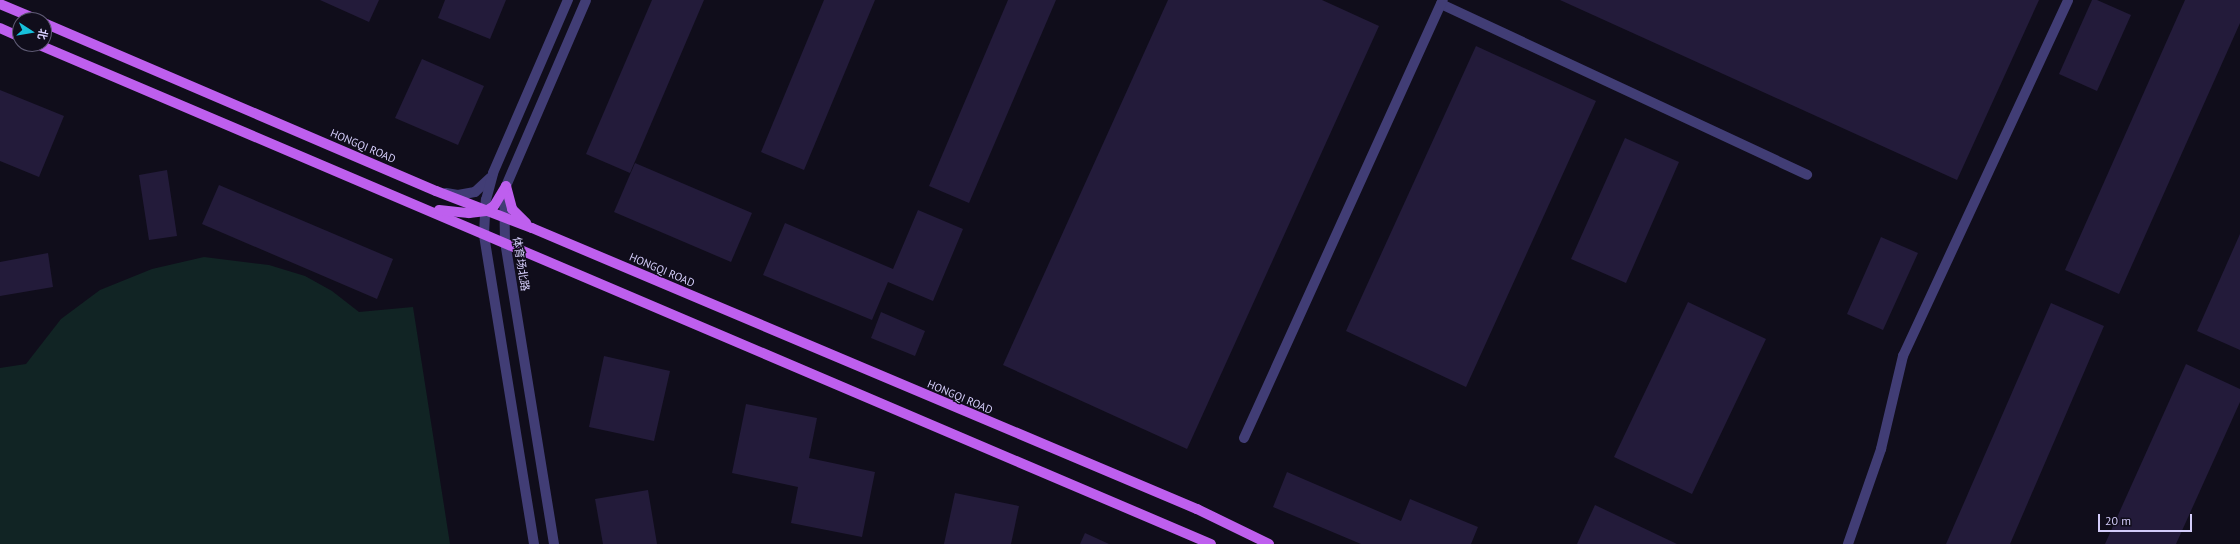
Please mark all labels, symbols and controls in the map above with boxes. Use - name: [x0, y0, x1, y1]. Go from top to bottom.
- north arrow: [12, 12, 52, 52]
- text: 北: [35, 27, 51, 41]
- street label: HONGQI ROAD: [328, 126, 398, 166]
- street label: 体育场北路: [510, 236, 532, 292]
- street label: HONGQI ROAD: [627, 250, 697, 290]
- street label: HONGQI ROAD: [925, 377, 995, 417]
- scale bar: [2100, 506, 2194, 532]
- text: 20 m: [2105, 513, 2131, 528]

